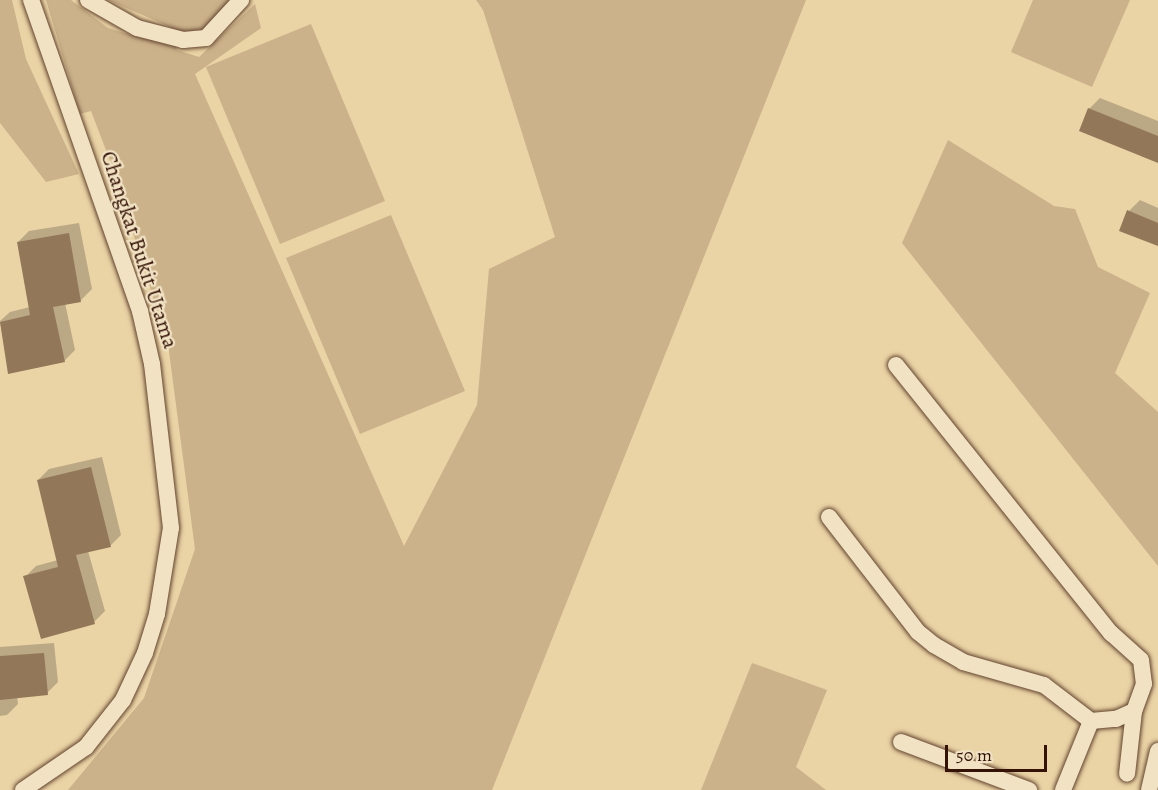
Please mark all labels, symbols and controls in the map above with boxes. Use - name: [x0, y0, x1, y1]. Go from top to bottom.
- street label: Changkat Bukit Utama: [95, 148, 183, 352]
- scale bar: [948, 733, 1050, 771]
- text: 50 m: [956, 743, 992, 767]

